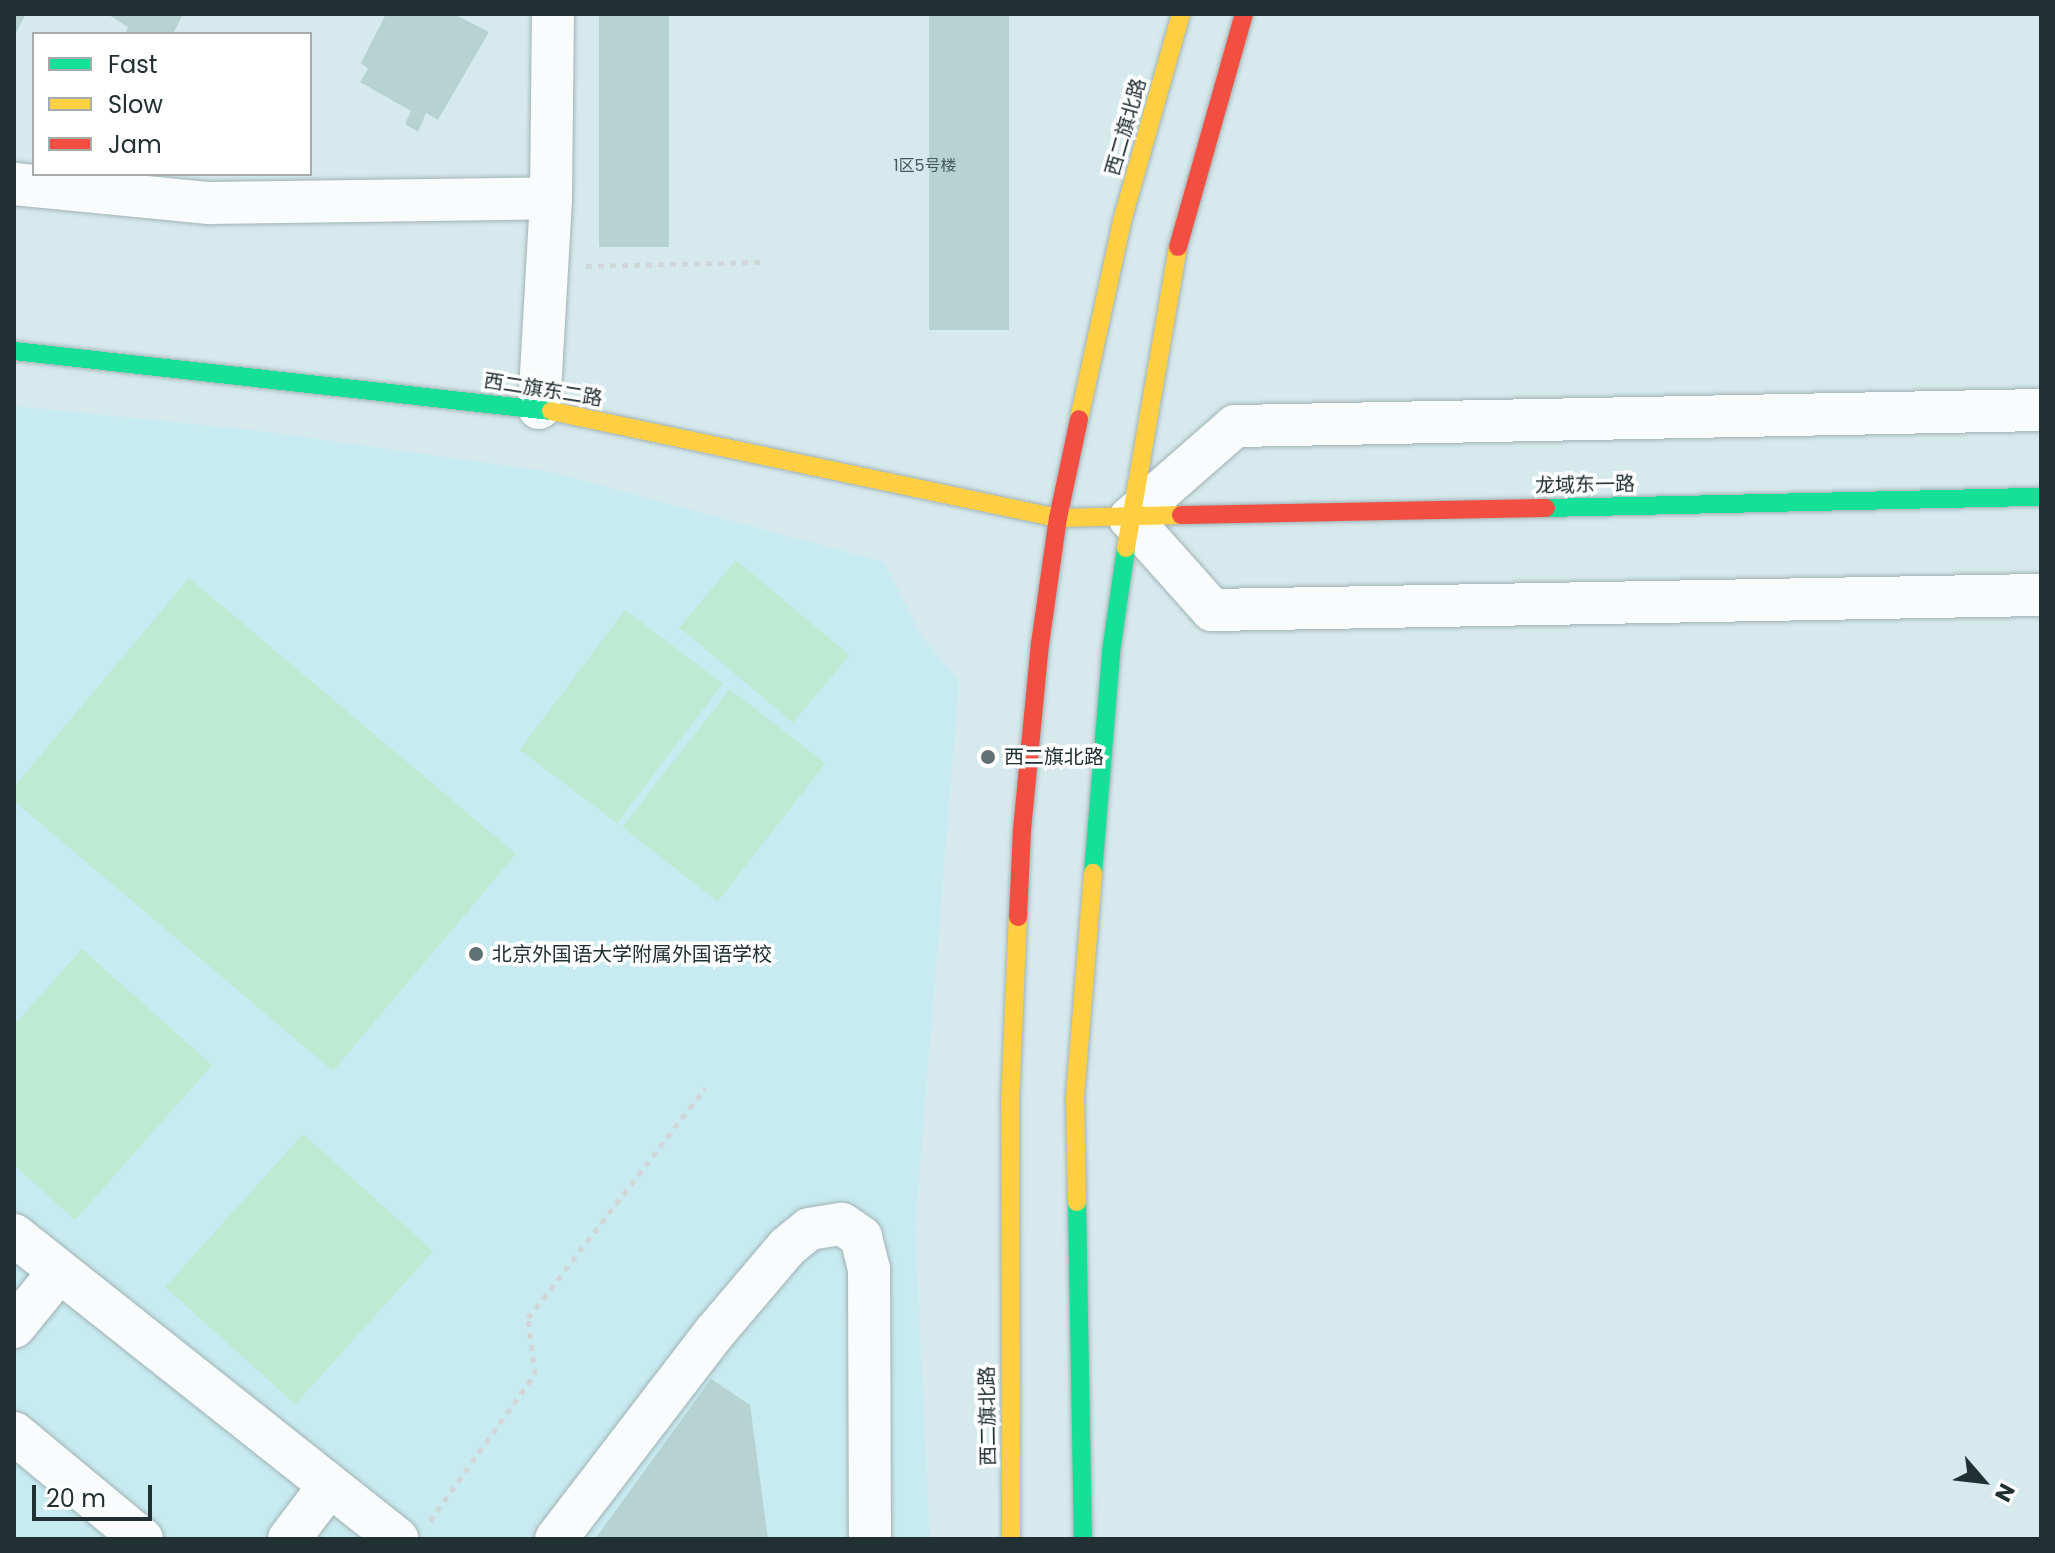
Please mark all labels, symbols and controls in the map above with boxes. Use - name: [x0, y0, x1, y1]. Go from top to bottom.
- legend: [32, 32, 312, 176]
- text: Fast: [108, 48, 158, 81]
- street label: 西二旗北路: [1101, 76, 1151, 178]
- text: Slow: [108, 88, 163, 121]
- text: Jam: [108, 128, 162, 161]
- house number: 1区5号楼: [893, 156, 957, 176]
- street label: 西二旗东二路: [482, 369, 604, 411]
- street label: 龙域东一路: [1535, 472, 1635, 498]
- place label: 西二旗北路: [1004, 745, 1104, 769]
- marker: 西二旗北路: [979, 748, 997, 766]
- place label: 北京外国语大学附属外国语学校: [492, 942, 772, 966]
- marker: 北京外国语大学附属外国语学校: [467, 945, 485, 963]
- street label: 西二旗北路: [975, 1366, 1001, 1466]
- north arrow: [1943, 1441, 2023, 1521]
- scale bar: [36, 1469, 156, 1519]
- text: N: [1987, 1478, 2022, 1507]
- text: 20 m: [46, 1482, 106, 1515]

